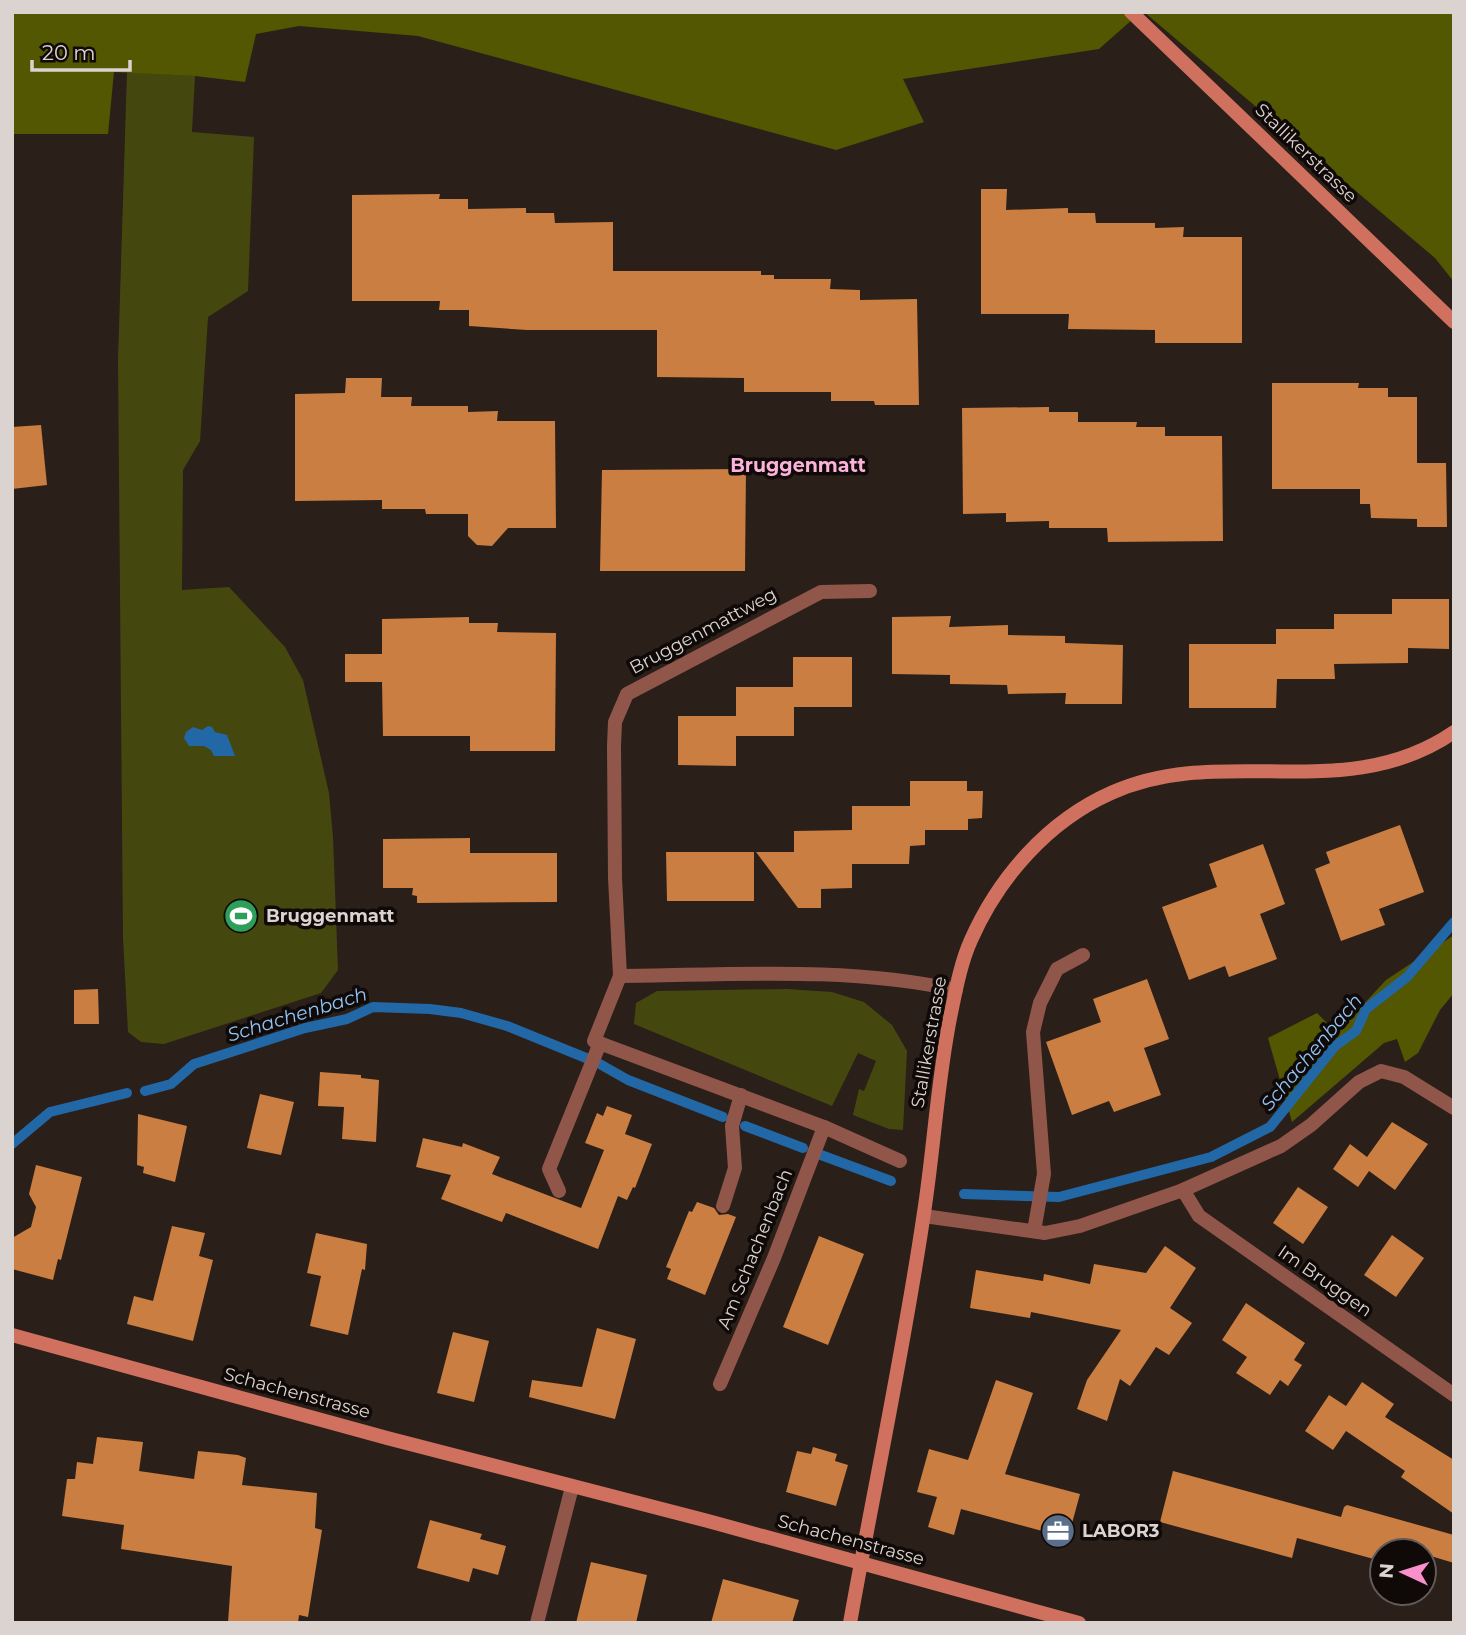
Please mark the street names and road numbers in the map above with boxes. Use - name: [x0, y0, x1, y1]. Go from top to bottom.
- street label: Stallikerstrasse: [1250, 99, 1362, 207]
- street label: Bruggenmattweg: [626, 583, 780, 679]
- street label: Stallikerstrasse: [907, 974, 951, 1110]
- street label: Am Schachenbach: [713, 1166, 797, 1332]
- street label: Im Bruggen: [1274, 1240, 1376, 1322]
- street label: Schachenstrasse: [221, 1363, 373, 1423]
- street label: Schachenstrasse: [775, 1510, 927, 1570]

